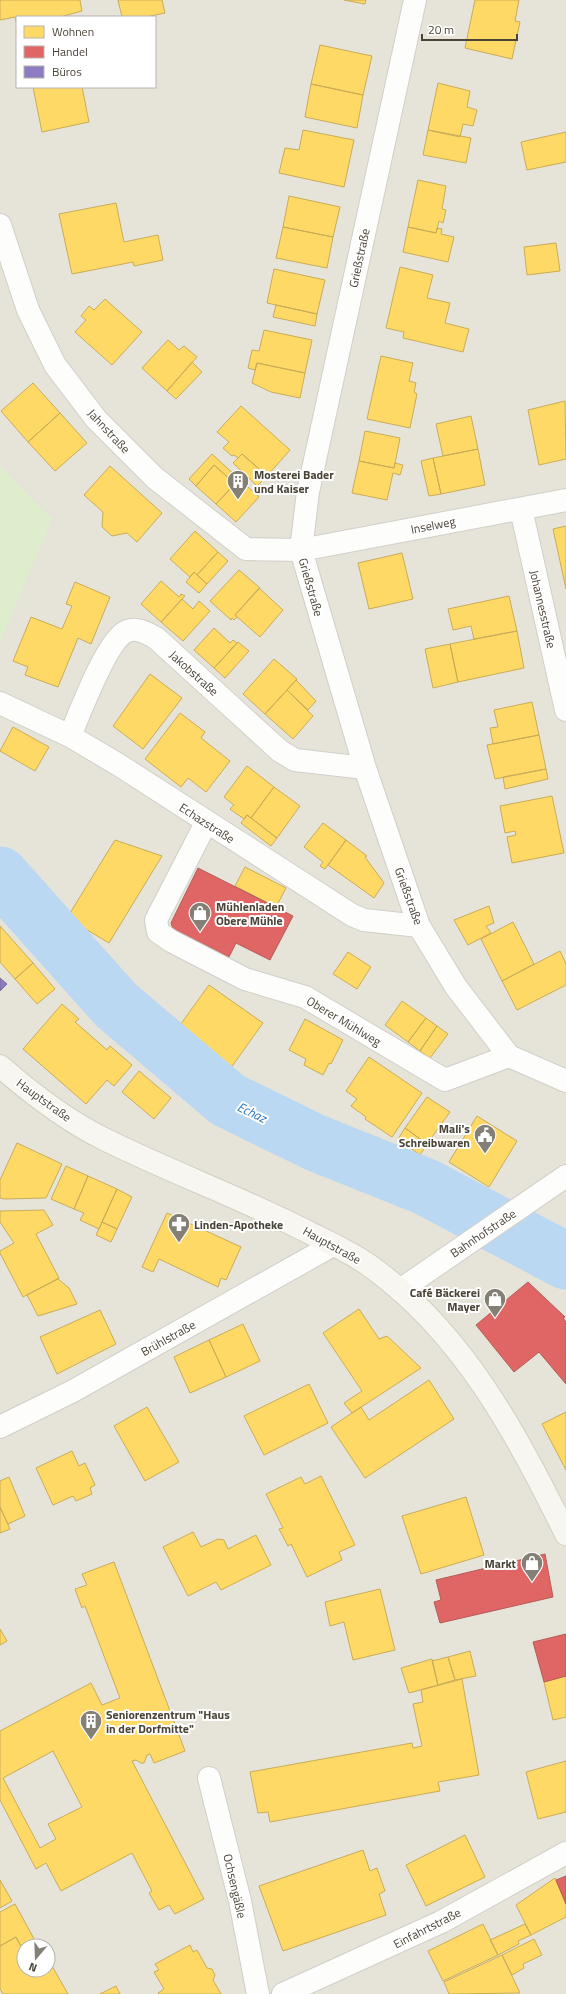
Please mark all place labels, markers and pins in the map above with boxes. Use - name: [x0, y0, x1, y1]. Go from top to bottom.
- place label: Mosterei Bader und Kaiser: [254, 465, 334, 498]
- building icon: Mosterei Bader und Kaiser: [225, 468, 251, 501]
- place label: Mühlenladen Obere Mühle: [216, 897, 284, 930]
- shop icon: Mühlenladen Obere Mühle: [187, 900, 213, 933]
- place label: Mali's Schreibwaren: [399, 1119, 470, 1152]
- public building icon: Mali's Schreibwaren: [472, 1122, 498, 1155]
- pharmacy icon: Linden-Apotheke: [166, 1211, 192, 1244]
- place label: Linden-Apotheke: [194, 1215, 283, 1234]
- place label: Café Bäckerei Mayer: [410, 1283, 481, 1316]
- shop icon: Café Bäckerei Mayer: [482, 1286, 508, 1319]
- shop icon: Markt: [519, 1550, 545, 1583]
- place label: Markt: [485, 1554, 517, 1573]
- place label: Seniorenzentrum "Haus in der Dorfmitte": [106, 1705, 230, 1738]
- building icon: Seniorenzentrum "Haus in der Dorfmitte": [78, 1708, 104, 1741]

